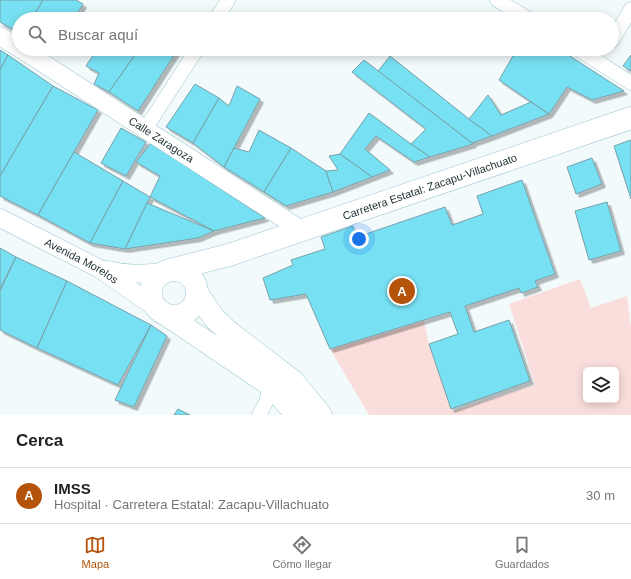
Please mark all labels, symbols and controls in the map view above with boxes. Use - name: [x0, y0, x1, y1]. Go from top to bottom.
- search box: [12, 12, 619, 56]
- icon: search: [26, 23, 48, 45]
- text: Buscar aquí: [58, 26, 138, 43]
- street label: Calle Zaragoza: [127, 114, 197, 165]
- street label: Carretera Estatal: Zacapu-Villachuato: [341, 151, 519, 222]
- your location: [349, 229, 369, 249]
- street label: Avenida Morelos: [43, 236, 121, 286]
- pin: A: [389, 276, 415, 306]
- map controls: [583, 367, 619, 403]
- button: layers: [583, 367, 619, 403]
- text: Cerca: [16, 431, 63, 450]
- text: IMSS: [54, 480, 91, 497]
- text: A: [24, 488, 34, 503]
- text: 30 m: [586, 488, 615, 503]
- text: Hospital · Carretera Estatal: Zacapu-Villachuato: [54, 497, 329, 512]
- tab: Mapa: [82, 534, 109, 570]
- tab: Cómo llegar: [272, 534, 332, 570]
- tab: Guardados: [495, 534, 549, 570]

